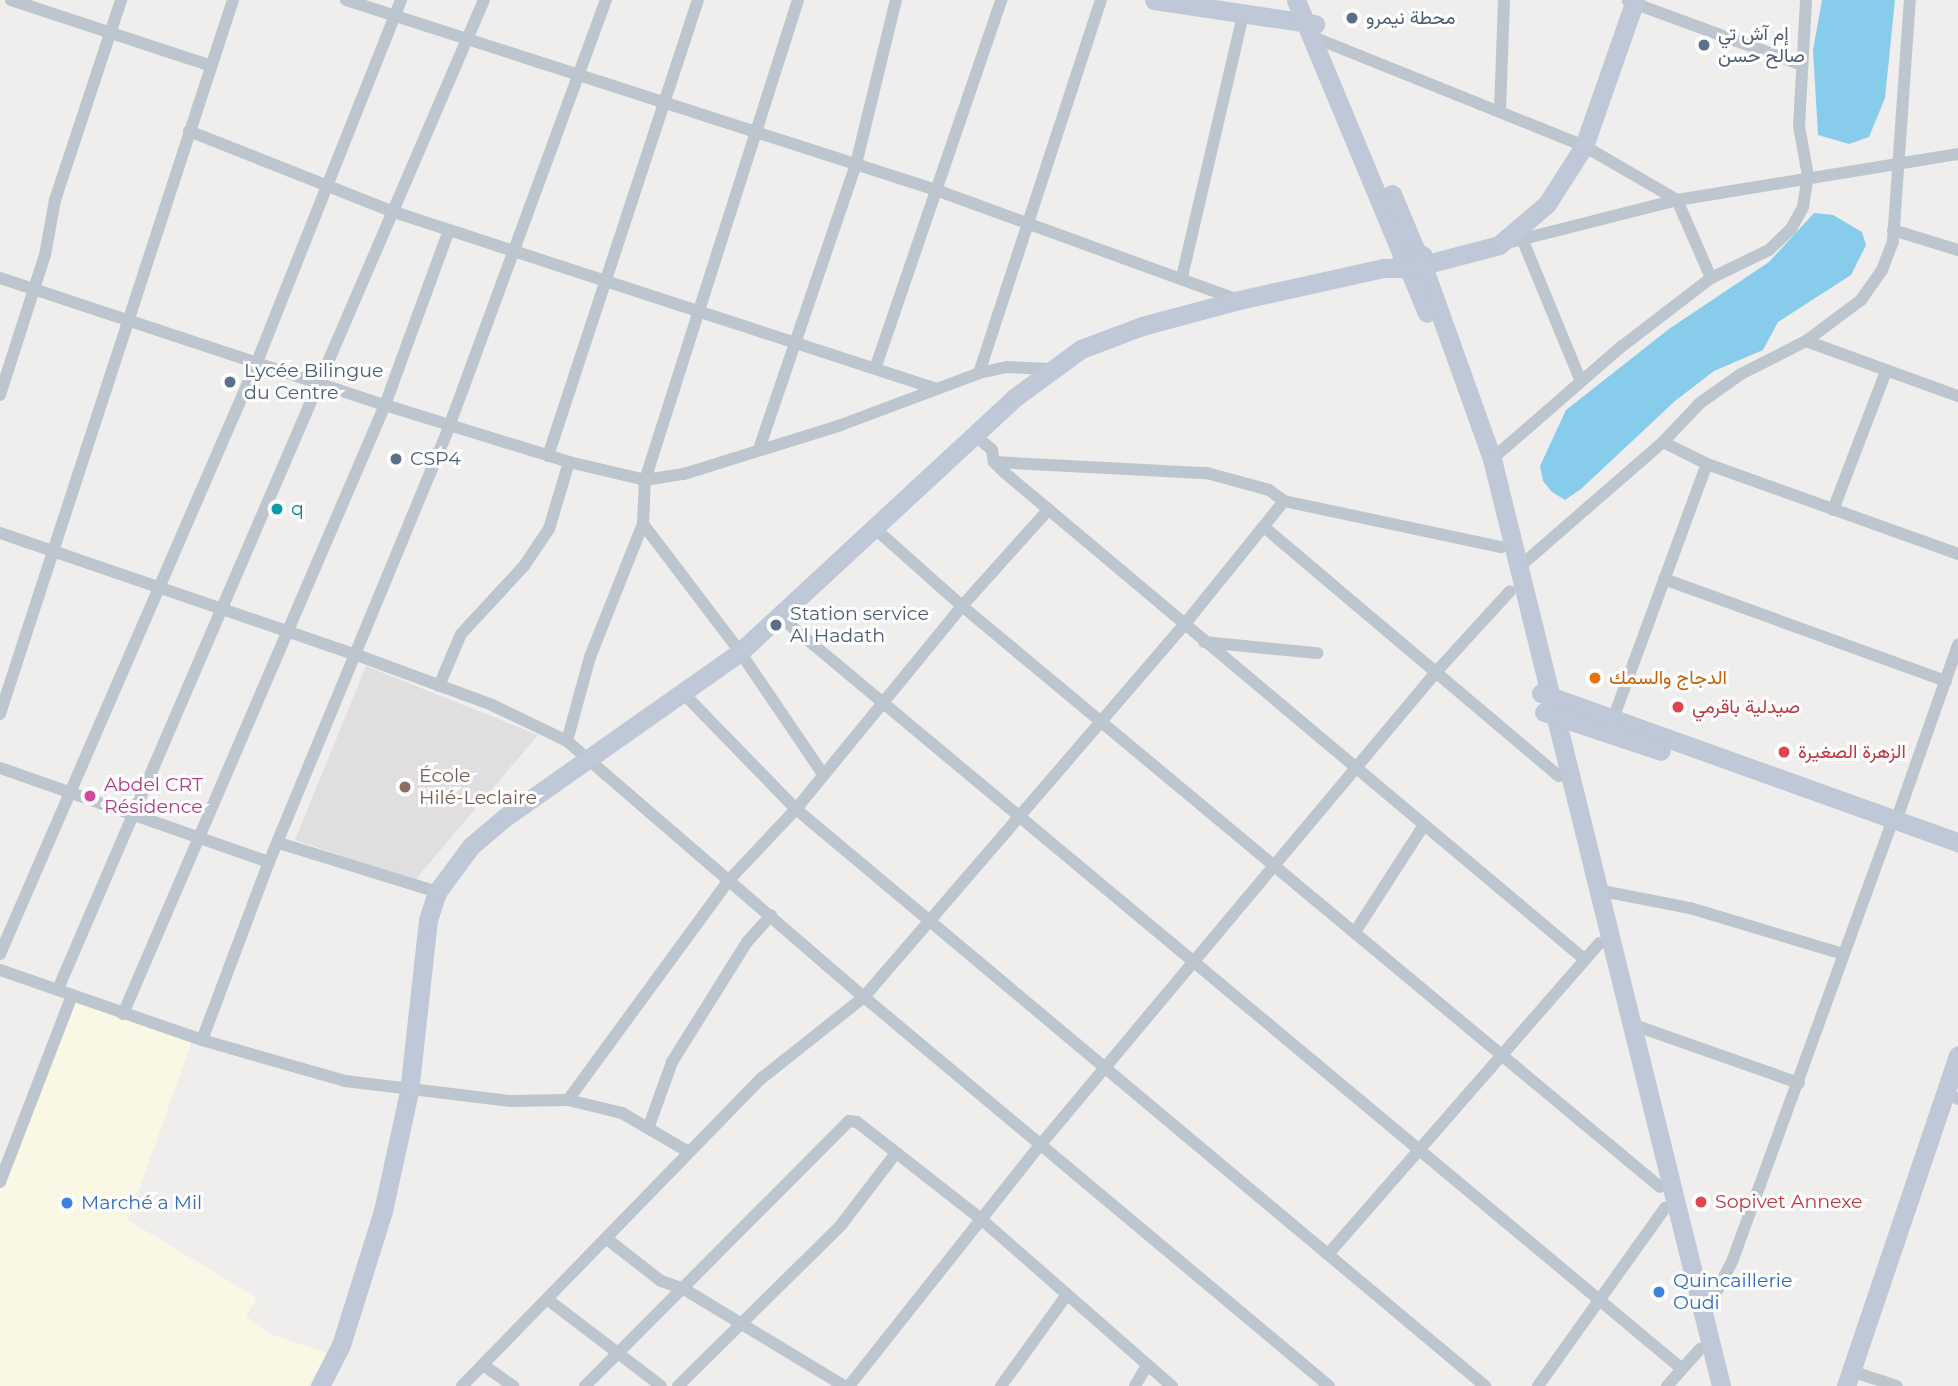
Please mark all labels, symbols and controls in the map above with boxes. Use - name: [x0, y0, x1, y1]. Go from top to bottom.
- place label: محطة نيمرو: [1366, 7, 1455, 29]
- marker: محطة نيمرو: [1344, 10, 1360, 26]
- place label: إم آش تي صالح حسن: [1718, 23, 1805, 67]
- marker: إم آش تي صالح حسن: [1696, 37, 1712, 53]
- place label: Lycée Bilingue du Centre: [244, 360, 383, 404]
- marker: Lycée Bilingue du Centre: [222, 374, 238, 390]
- place label: CSP4: [410, 448, 461, 470]
- marker: CSP4: [388, 451, 404, 467]
- place label: q: [291, 498, 304, 520]
- marker: q: [269, 501, 285, 517]
- place label: Station service Al Hadath: [790, 603, 929, 647]
- marker: Station service Al Hadath: [768, 617, 784, 633]
- place label: الدجاج والسمك: [1609, 667, 1727, 689]
- marker: الدجاج والسمك: [1587, 670, 1603, 686]
- place label: صيدلية باقرمي: [1692, 696, 1800, 718]
- marker: صيدلية باقرمي: [1670, 699, 1686, 715]
- place label: الزهرة الصغيرة: [1798, 741, 1906, 763]
- marker: الزهرة الصغيرة: [1776, 744, 1792, 760]
- place label: École Hilé-Leclaire: [419, 765, 537, 809]
- place label: Abdel CRT Résidence: [104, 774, 203, 818]
- marker: École Hilé-Leclaire: [397, 779, 413, 795]
- marker: Abdel CRT Résidence: [82, 788, 98, 804]
- place label: Sopivet Annexe: [1715, 1191, 1863, 1213]
- place label: Marché a Mil: [81, 1192, 202, 1214]
- marker: Sopivet Annexe: [1693, 1194, 1709, 1210]
- marker: Marché a Mil: [59, 1195, 75, 1211]
- place label: Quincaillerie Oudi: [1673, 1270, 1792, 1314]
- marker: Quincaillerie Oudi: [1651, 1284, 1667, 1300]

